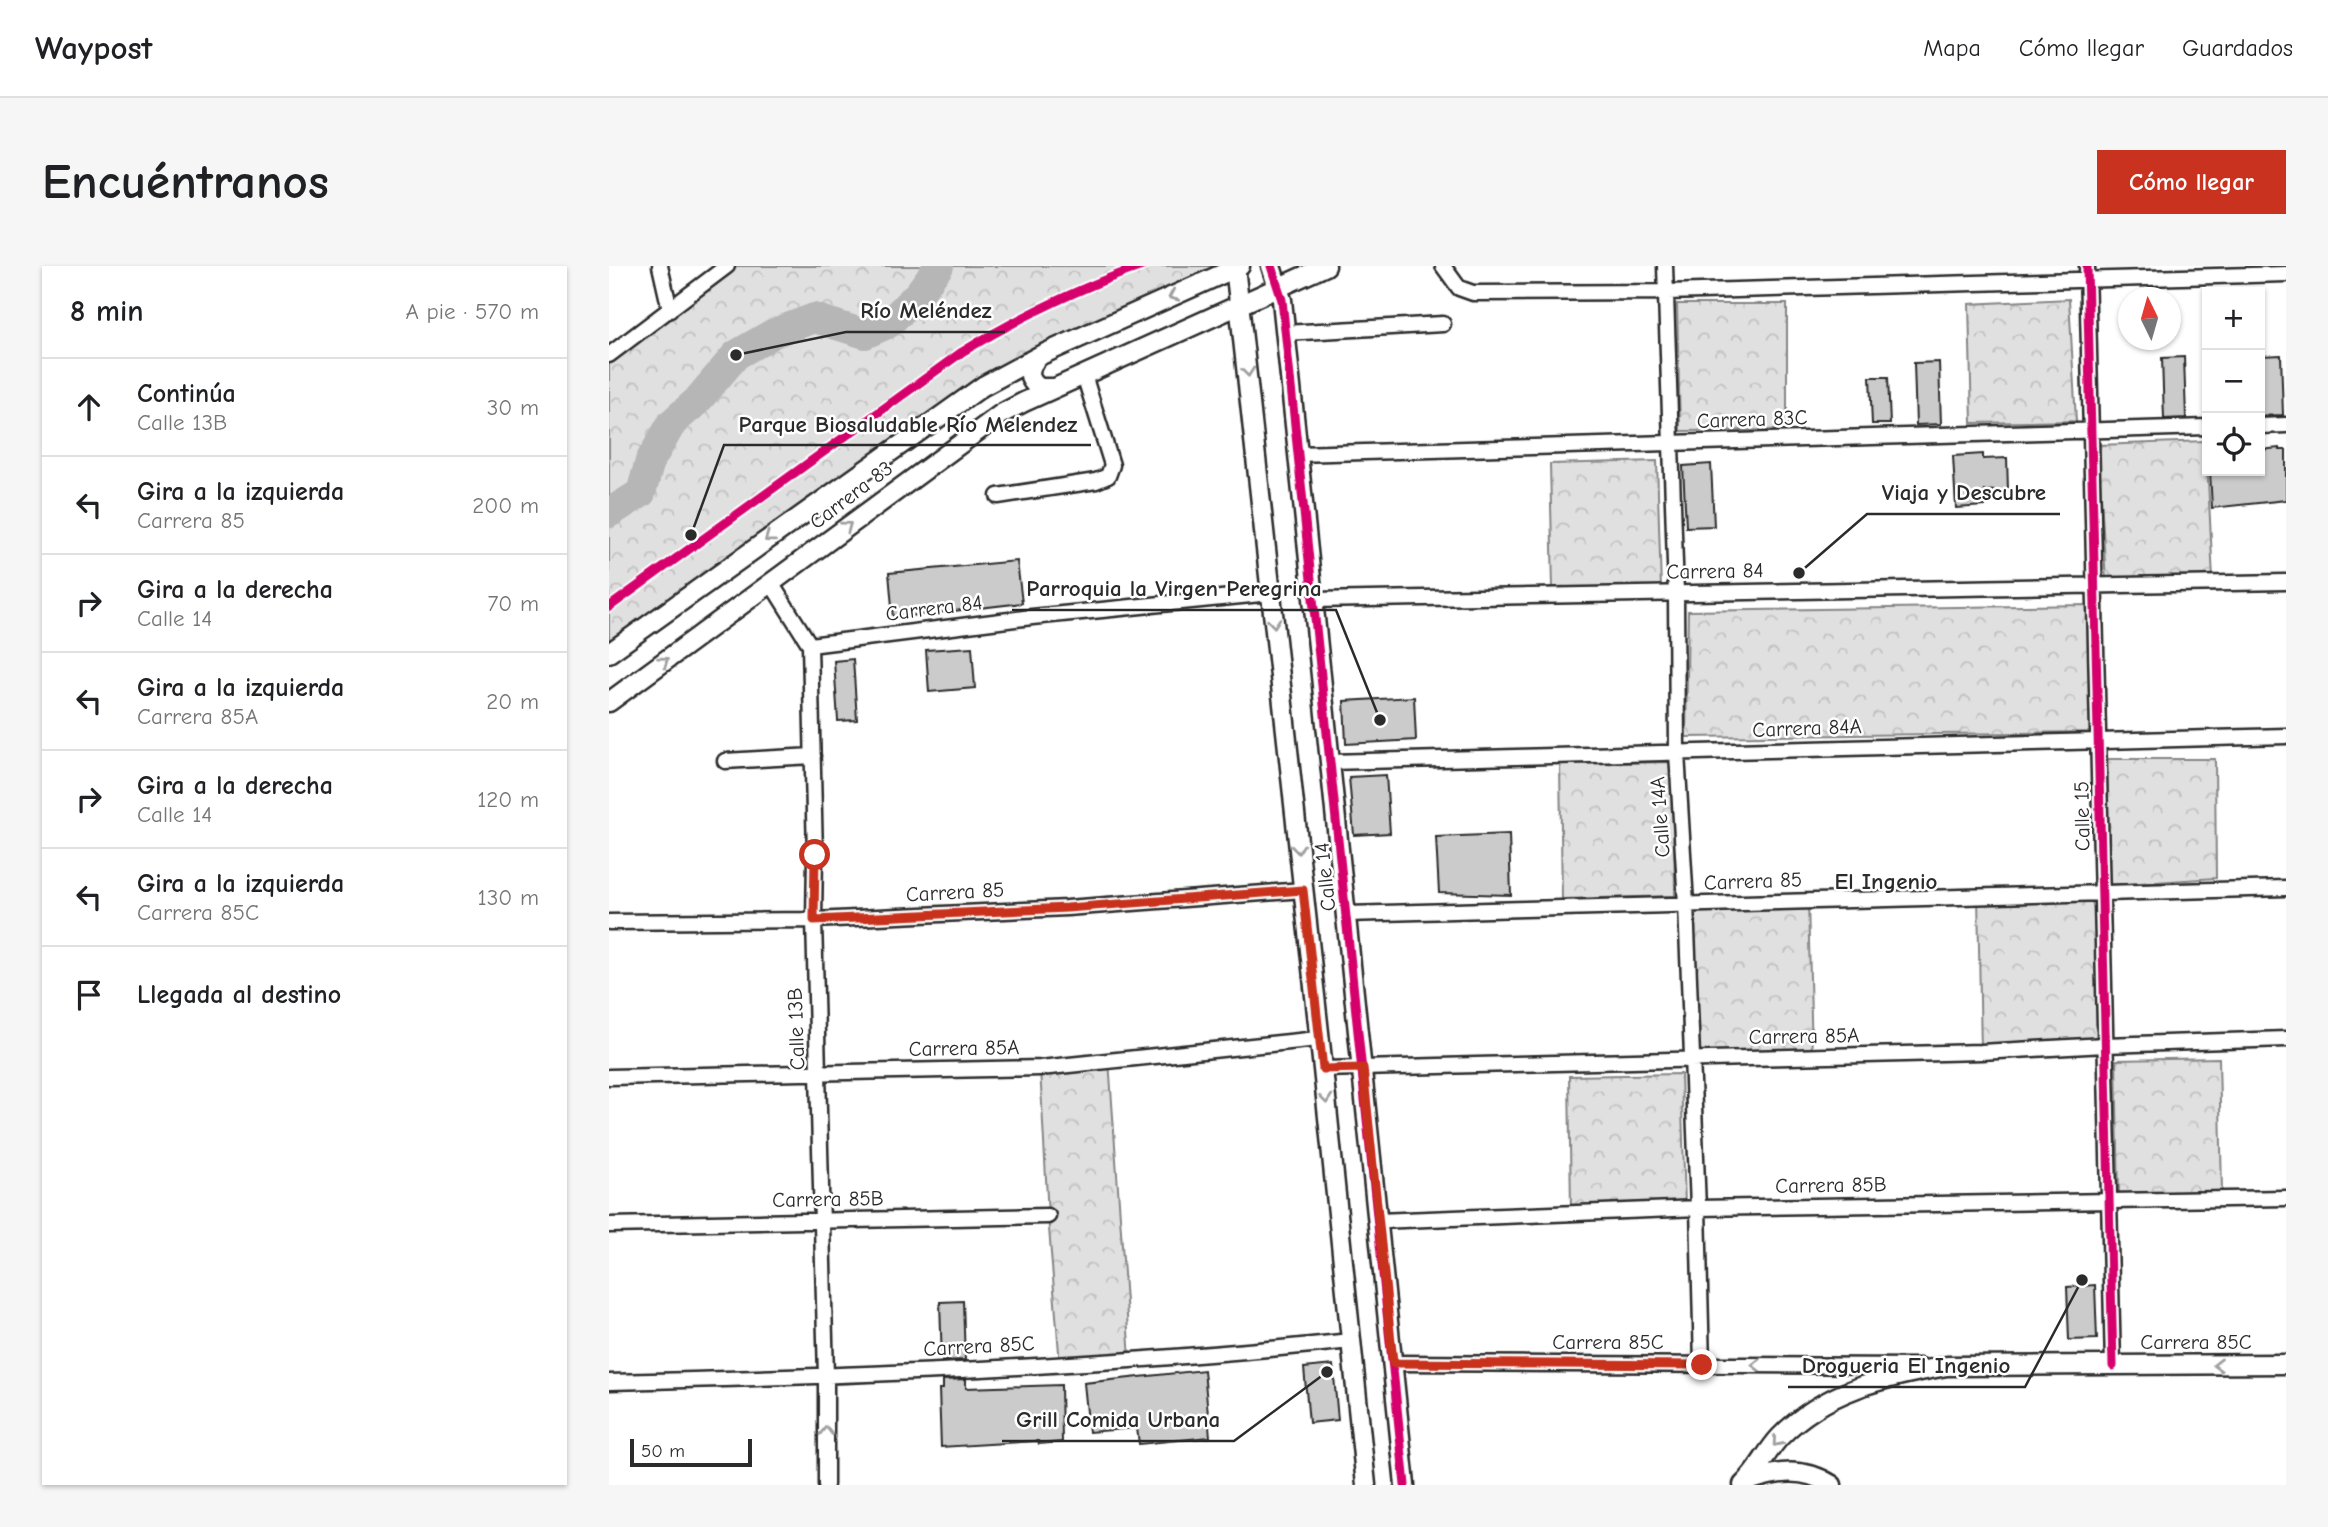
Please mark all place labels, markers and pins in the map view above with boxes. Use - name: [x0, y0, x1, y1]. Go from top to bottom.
- callout: Río Meléndez: [846, 288, 1005, 332]
- callout: Parque Biosaludable Río Melendez: [724, 401, 1091, 445]
- callout: Viaja y Descubre: [1867, 470, 2060, 514]
- callout: Parroquia la Virgen Peregrina: [1012, 566, 1336, 610]
- callout: Drogueria El Ingenio: [1788, 1343, 2025, 1387]
- callout: Grill Comida Urbana: [1002, 1397, 1234, 1441]

